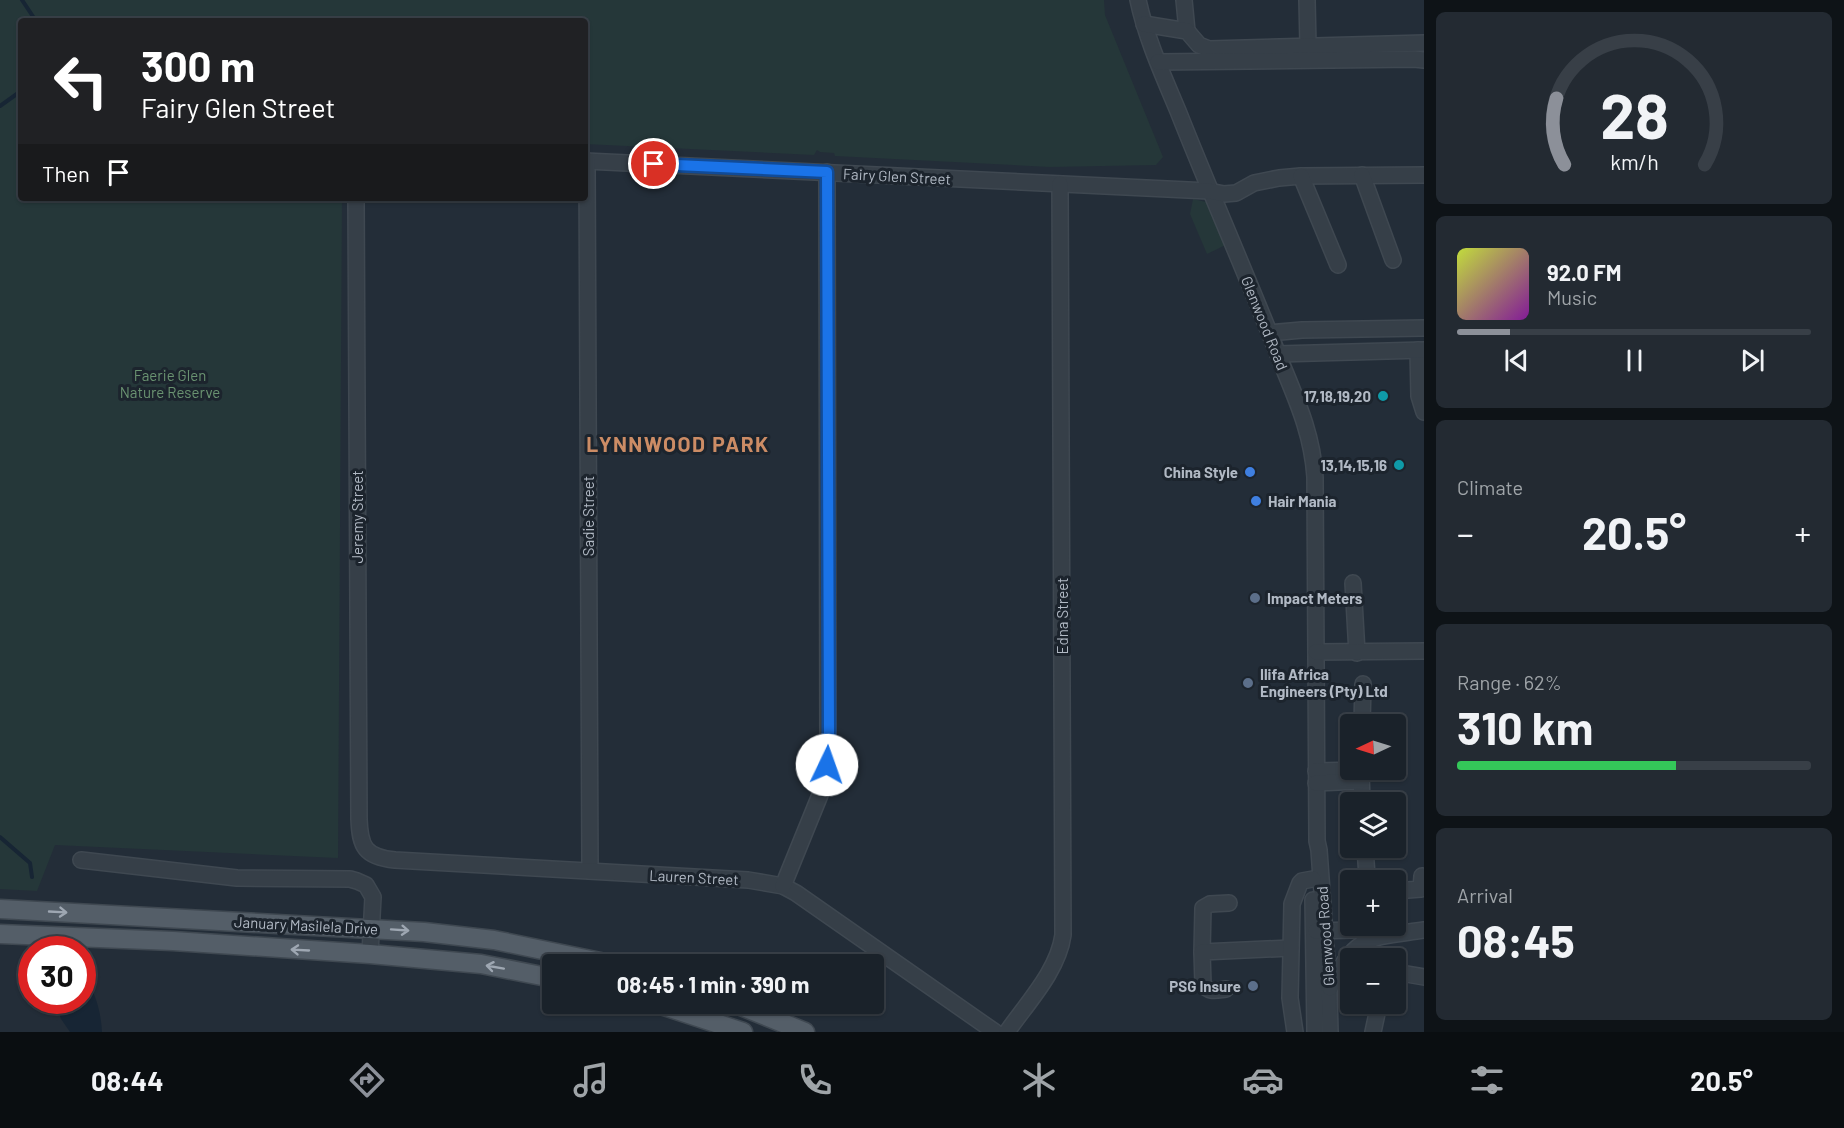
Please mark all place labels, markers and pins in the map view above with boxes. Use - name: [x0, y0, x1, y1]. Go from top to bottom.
- pin: [628, 138, 679, 189]
- place label: 17,18,19,20: [1304, 387, 1371, 405]
- marker: 17,18,19,20: [1376, 389, 1390, 403]
- place label: 13,14,15,16: [1321, 456, 1387, 474]
- marker: 13,14,15,16: [1392, 458, 1406, 472]
- place label: China Style: [1164, 463, 1238, 481]
- marker: China Style: [1243, 465, 1257, 479]
- place label: Hair Mania: [1268, 492, 1337, 510]
- marker: Hair Mania: [1249, 494, 1263, 508]
- place label: Impact Meters: [1267, 589, 1363, 607]
- marker: Impact Meters: [1248, 591, 1262, 605]
- place label: Ilifa Africa Engineers (Pty) Ltd: [1260, 665, 1388, 700]
- marker: Ilifa Africa Engineers (Pty) Ltd: [1241, 676, 1255, 690]
- place label: PSG Insure: [1169, 977, 1241, 995]
- marker: PSG Insure: [1246, 979, 1260, 993]

